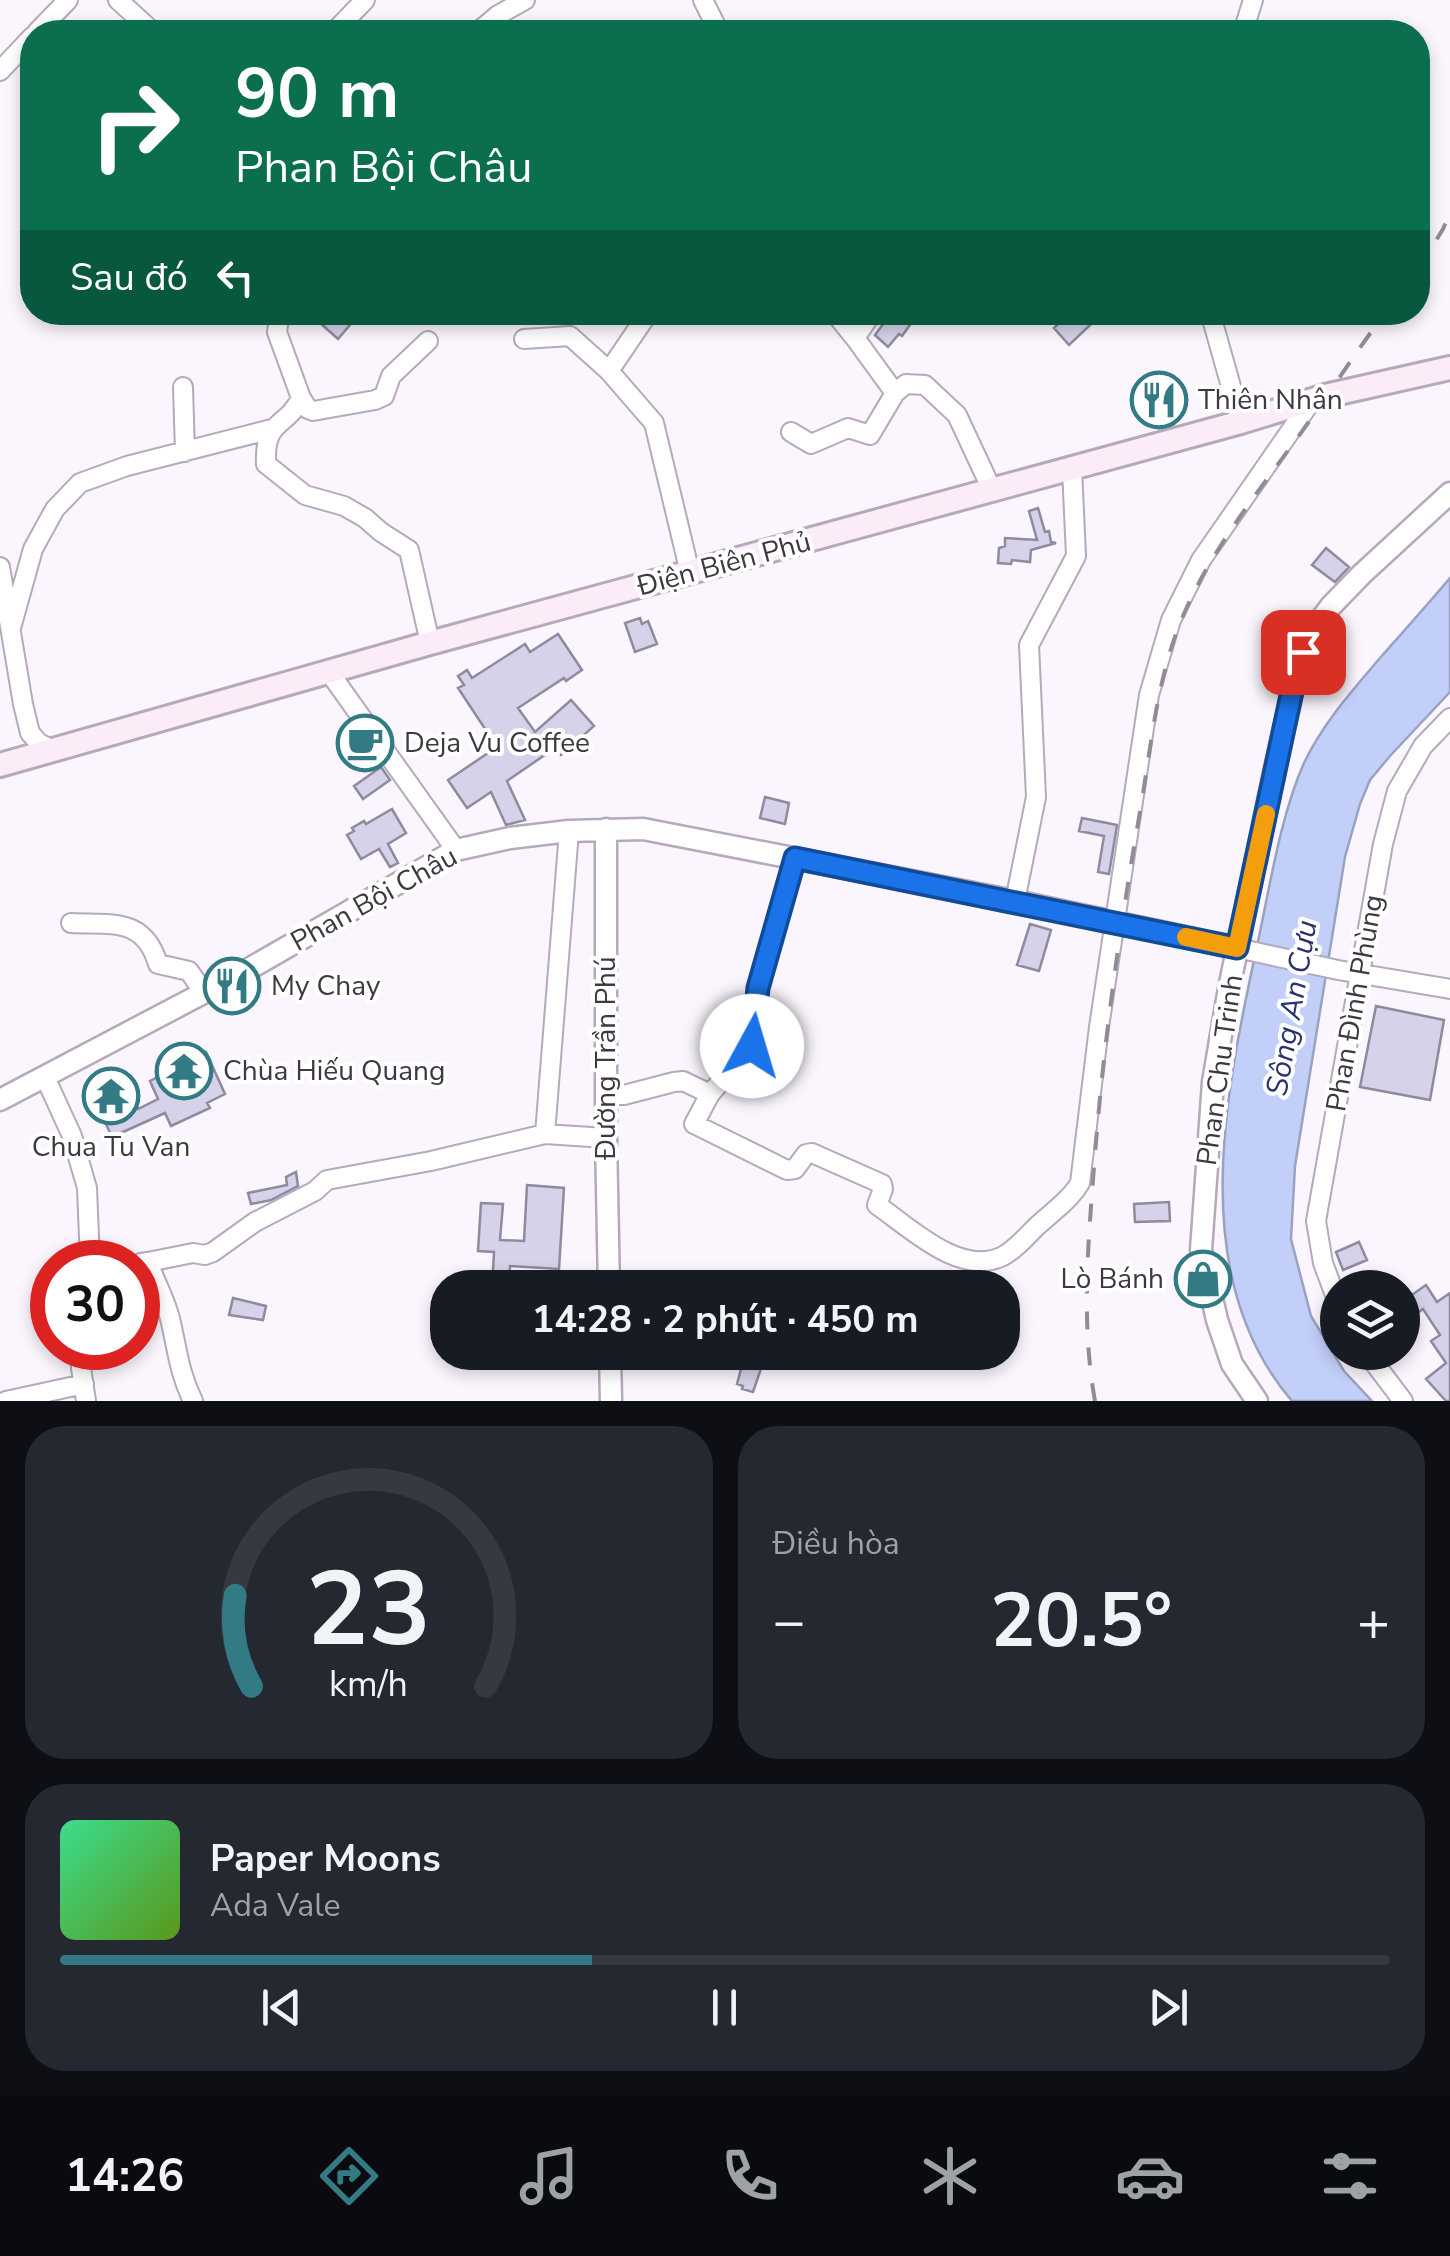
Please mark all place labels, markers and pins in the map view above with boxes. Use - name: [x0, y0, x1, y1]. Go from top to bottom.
- restaurant icon: Thiên Nhân: [1129, 370, 1189, 430]
- place label: Thiên Nhân: [1198, 381, 1343, 419]
- pin: [1261, 610, 1346, 695]
- cafe icon: Deja Vu Coffee: [335, 713, 395, 773]
- place label: Deja Vu Coffee: [404, 724, 590, 762]
- restaurant icon: My Chay: [202, 956, 262, 1016]
- place label: My Chay: [271, 967, 381, 1005]
- temple icon: Chùa Hiếu Quang: [154, 1041, 214, 1101]
- place label: Chùa Hiếu Quang: [223, 1052, 445, 1090]
- temple icon: Chua Tu Van: [81, 1066, 141, 1126]
- place label: Chua Tu Van: [32, 1128, 190, 1166]
- shop icon: Lò Bánh: [1173, 1249, 1233, 1309]
- place label: Lò Bánh: [1061, 1260, 1164, 1298]

